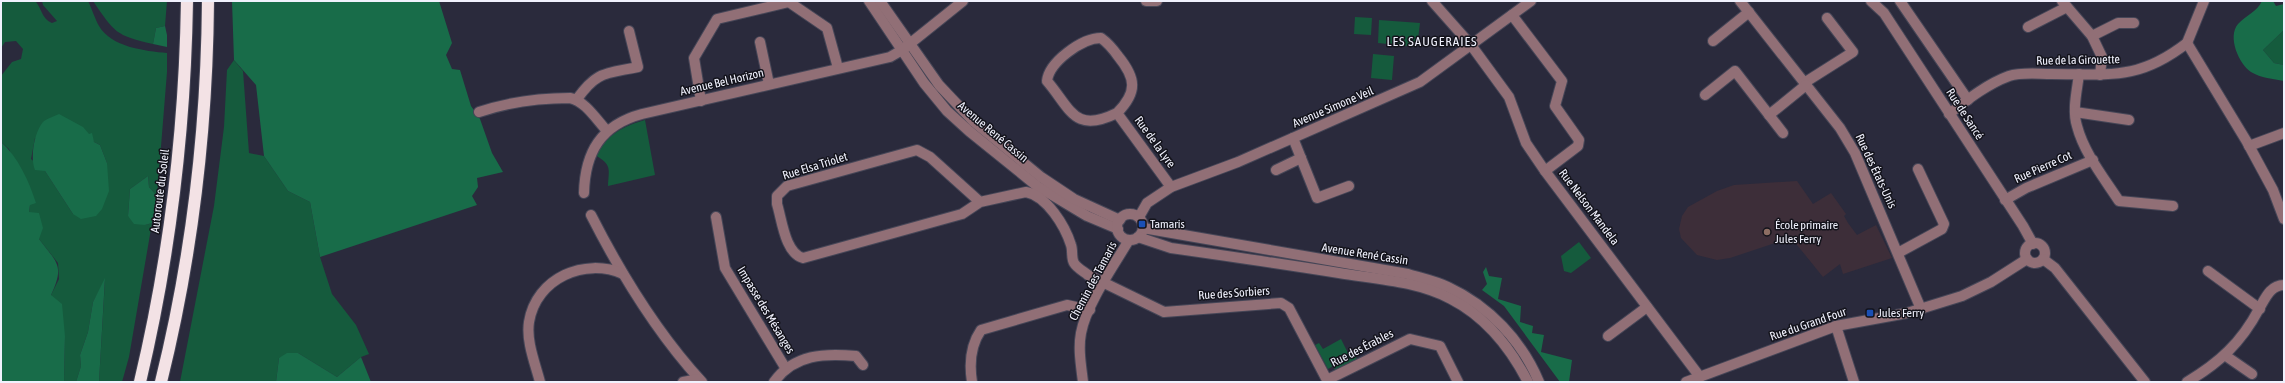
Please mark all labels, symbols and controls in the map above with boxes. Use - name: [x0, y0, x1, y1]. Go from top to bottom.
- district label: LES SAUGERAIES: [1387, 34, 1477, 49]
- street label: Rue de la Girouette: [2036, 52, 2120, 68]
- street label: Avenue Bel Horizon: [679, 66, 765, 98]
- street label: Avenue Simone Veil: [1290, 83, 1376, 130]
- street label: Rue de Sancé: [1943, 86, 1987, 142]
- street label: Avenue René Cassin: [955, 99, 1031, 165]
- street label: Rue de la Lyre: [1132, 113, 1178, 171]
- street label: Rue des États-Unis: [1853, 131, 1899, 211]
- street label: Autoroute du Soleil: [148, 147, 172, 234]
- street label: Rue Pierre Cot: [2012, 148, 2074, 186]
- street label: Rue Elsa Triolet: [781, 149, 850, 183]
- street label: Rue Nelson Mandela: [1556, 166, 1622, 248]
- place label: Tamaris: [1150, 217, 1185, 231]
- place label: École primaire Jules Ferry: [1775, 218, 1838, 246]
- marker: Tamaris: [1137, 219, 1147, 229]
- marker: École primaire Jules Ferry: [1762, 227, 1772, 237]
- street label: Chemin des Tamaris: [1066, 239, 1120, 323]
- street label: Avenue René Cassin: [1321, 240, 1409, 268]
- street label: Impasse des Mésanges: [734, 264, 798, 356]
- street label: Rue des Sorbiers: [1198, 284, 1270, 302]
- street label: Rue du Grand Four: [1768, 304, 1849, 344]
- place label: Jules Ferry: [1878, 306, 1924, 320]
- marker: Jules Ferry: [1865, 308, 1875, 318]
- street label: Rue des Érables: [1328, 326, 1396, 370]

